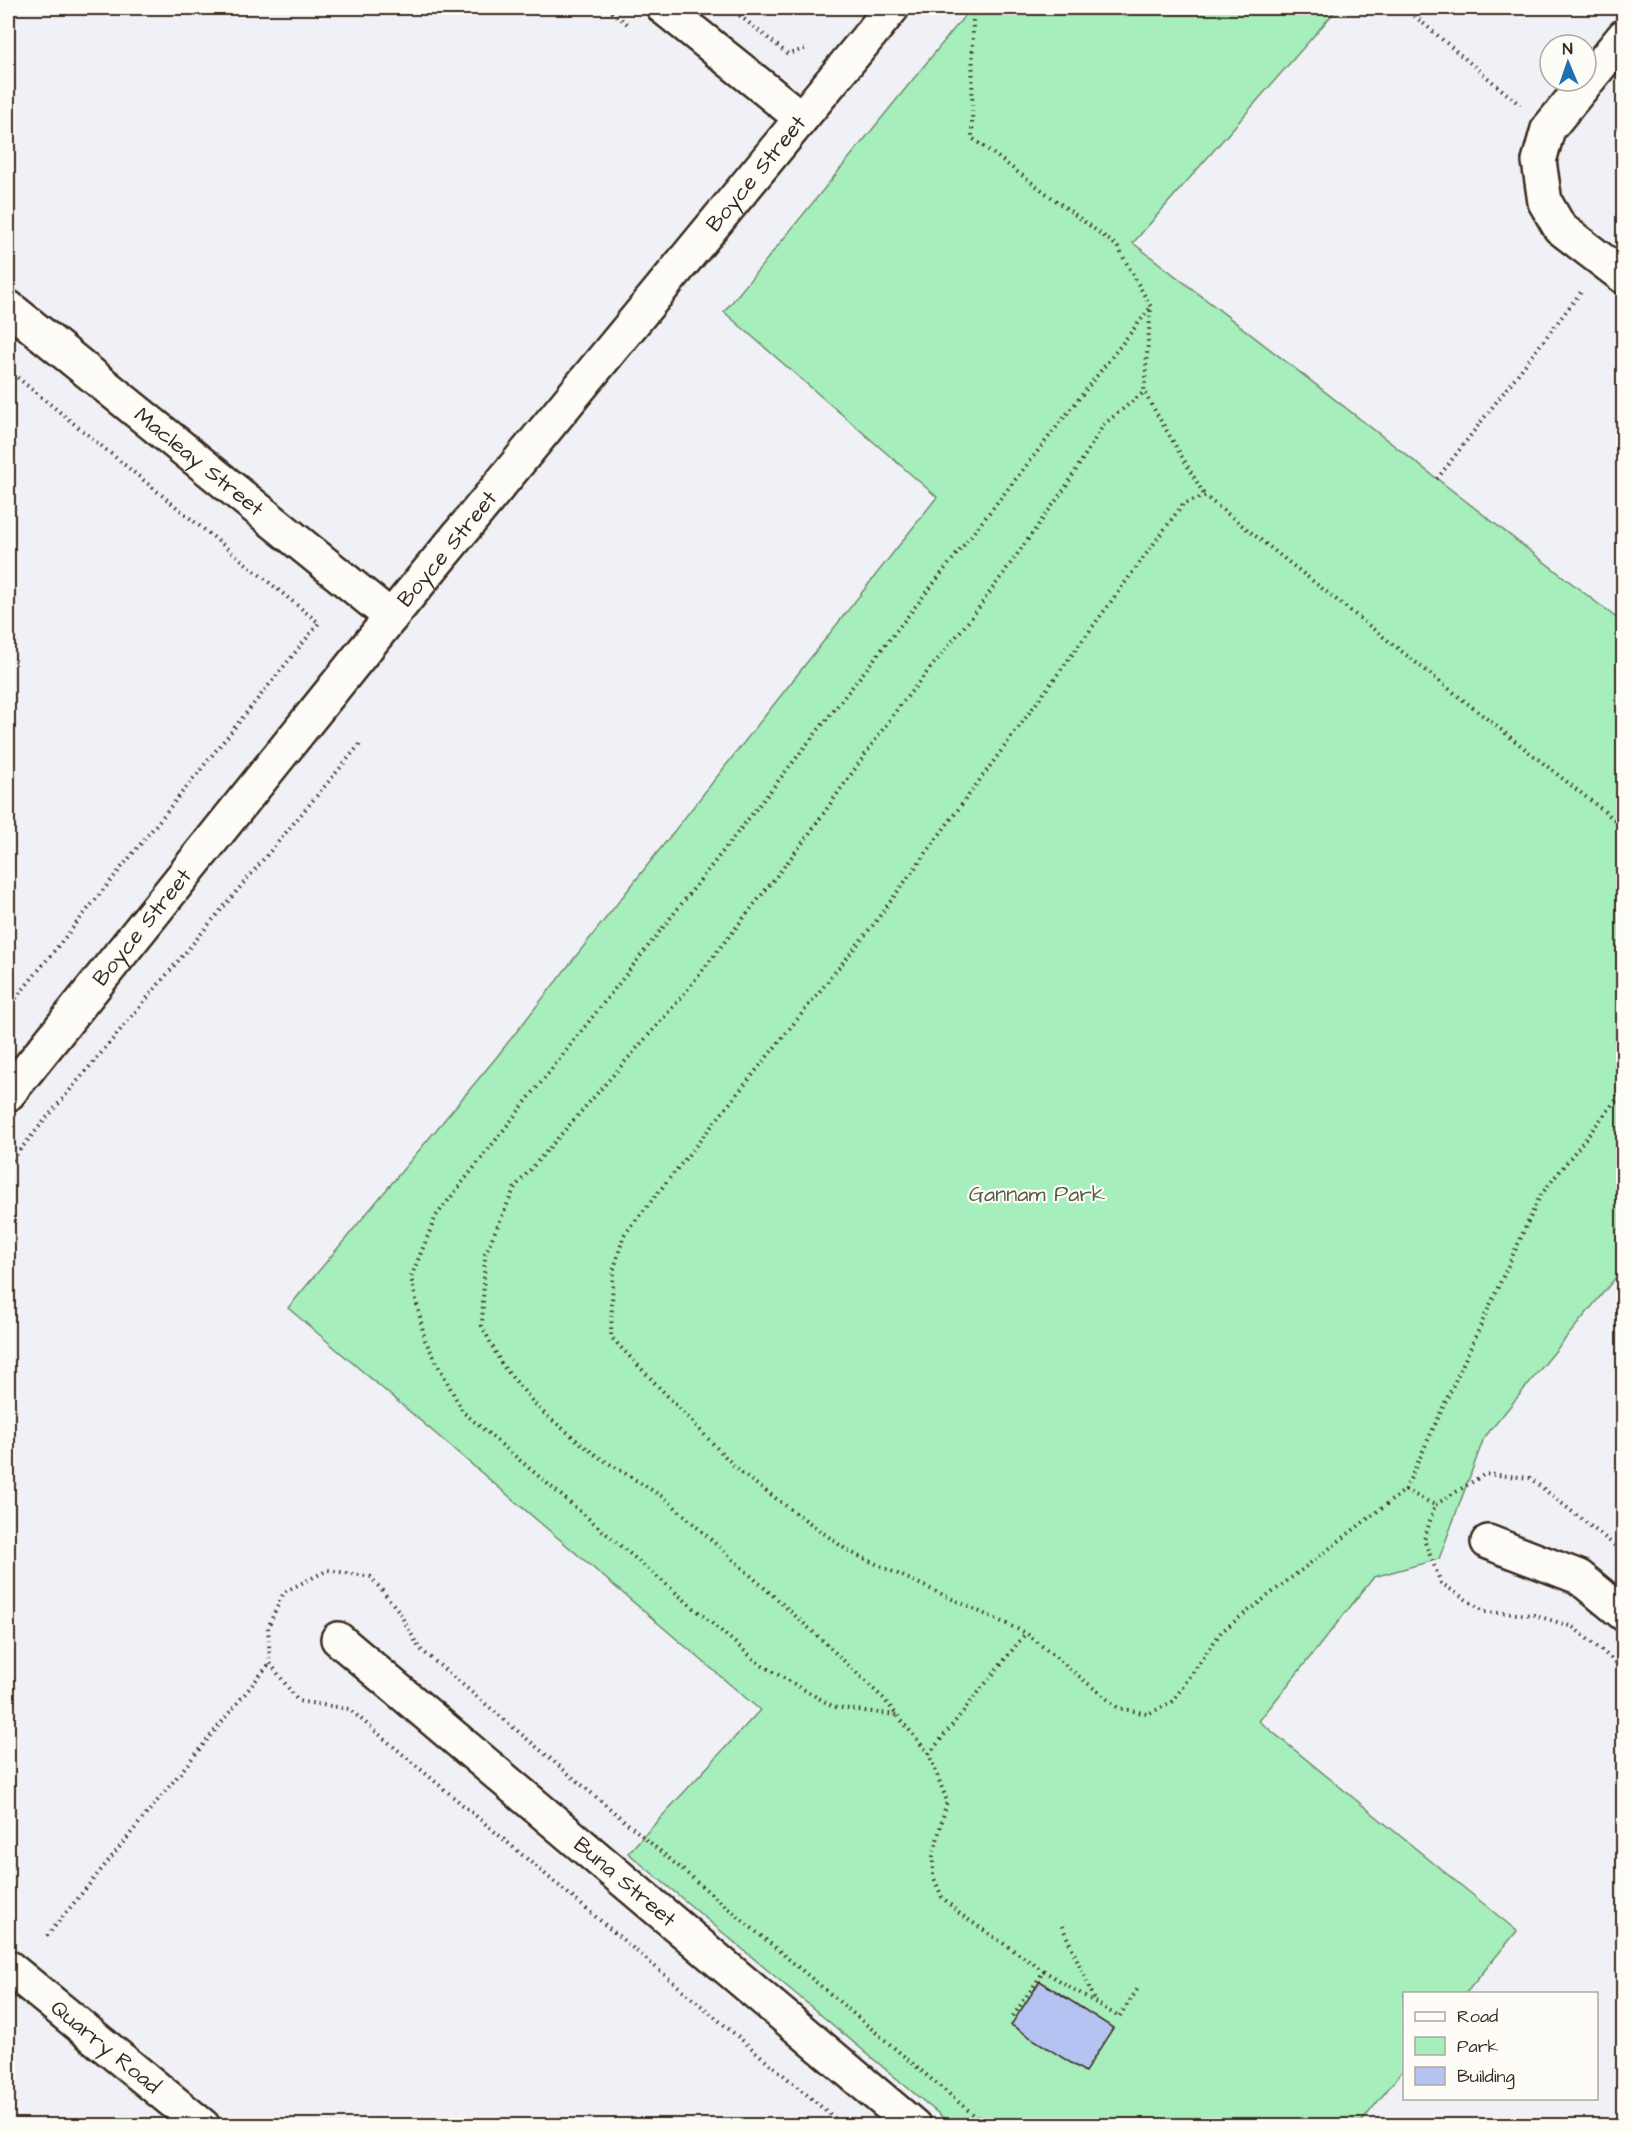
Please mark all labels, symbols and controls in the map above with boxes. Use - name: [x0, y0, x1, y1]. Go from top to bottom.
- north arrow: [1538, 33, 1598, 93]
- text: N: [1562, 38, 1573, 60]
- street label: Boyce Street: [699, 109, 813, 238]
- street label: Macleay Street: [128, 400, 271, 524]
- street label: Boyce Street: [390, 484, 504, 614]
- street label: Boyce Street: [85, 862, 199, 992]
- park label: Gannam Park: [969, 1179, 1106, 1210]
- street label: Buna Street: [567, 1829, 683, 1934]
- street label: Quarry Road: [44, 1992, 167, 2101]
- legend: [1403, 1992, 1598, 2100]
- text: Road: [1457, 2004, 1498, 2029]
- text: Park: [1457, 2034, 1499, 2059]
- text: Building: [1457, 2064, 1515, 2090]

